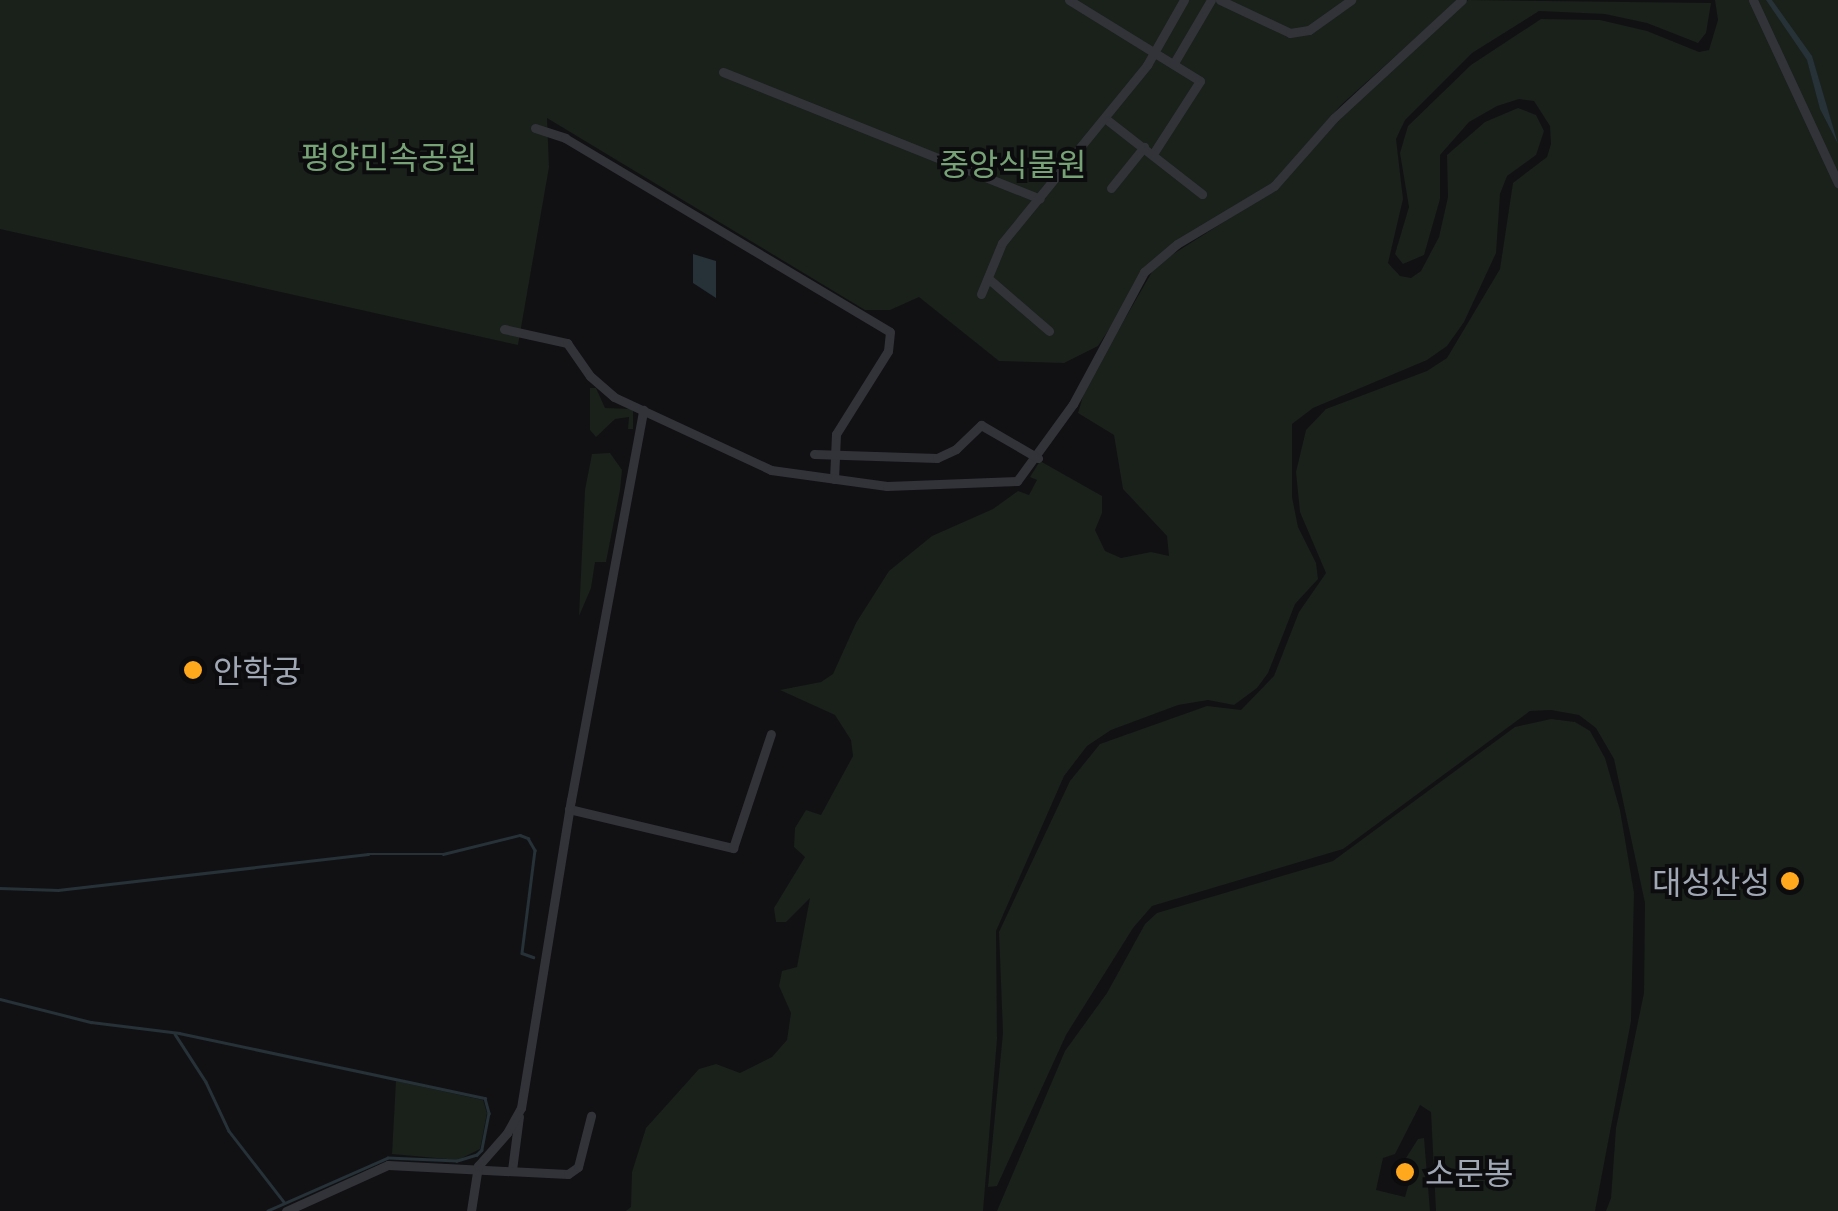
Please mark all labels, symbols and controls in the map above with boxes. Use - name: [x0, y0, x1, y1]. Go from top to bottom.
- park label: 평양민속공원: [301, 137, 477, 175]
- park label: 중앙식물원: [939, 144, 1087, 182]
- place label: 안학궁: [213, 651, 301, 689]
- marker: 안학궁: [182, 659, 204, 681]
- place label: 대성산성: [1652, 862, 1770, 900]
- marker: 대성산성: [1779, 870, 1801, 892]
- place label: 소문봉: [1425, 1153, 1513, 1191]
- marker: 소문봉: [1394, 1161, 1416, 1183]

